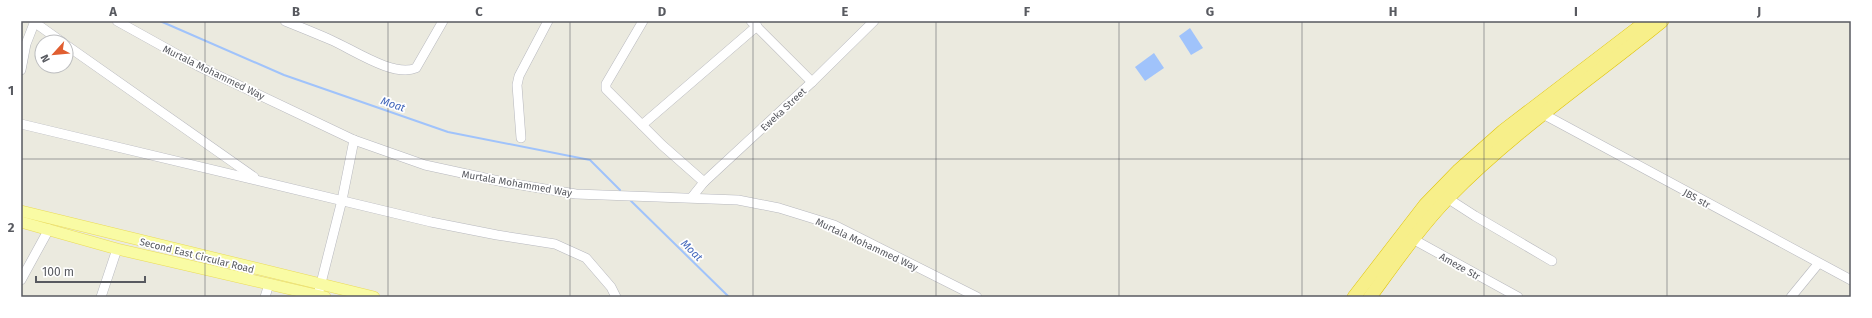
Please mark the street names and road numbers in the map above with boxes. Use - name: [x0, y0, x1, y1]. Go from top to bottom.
- street label: Murtala Mohammed Way: [161, 43, 266, 103]
- street label: Eweka Street: [758, 85, 809, 134]
- street label: Murtala Mohammed Way: [461, 168, 573, 200]
- street label: JBS str: [1681, 187, 1712, 211]
- street label: Murtala Mohammed Way: [813, 216, 920, 274]
- street label: Second East Circular Road: [138, 236, 255, 276]
- street label: Ameze Str: [1437, 251, 1482, 283]

